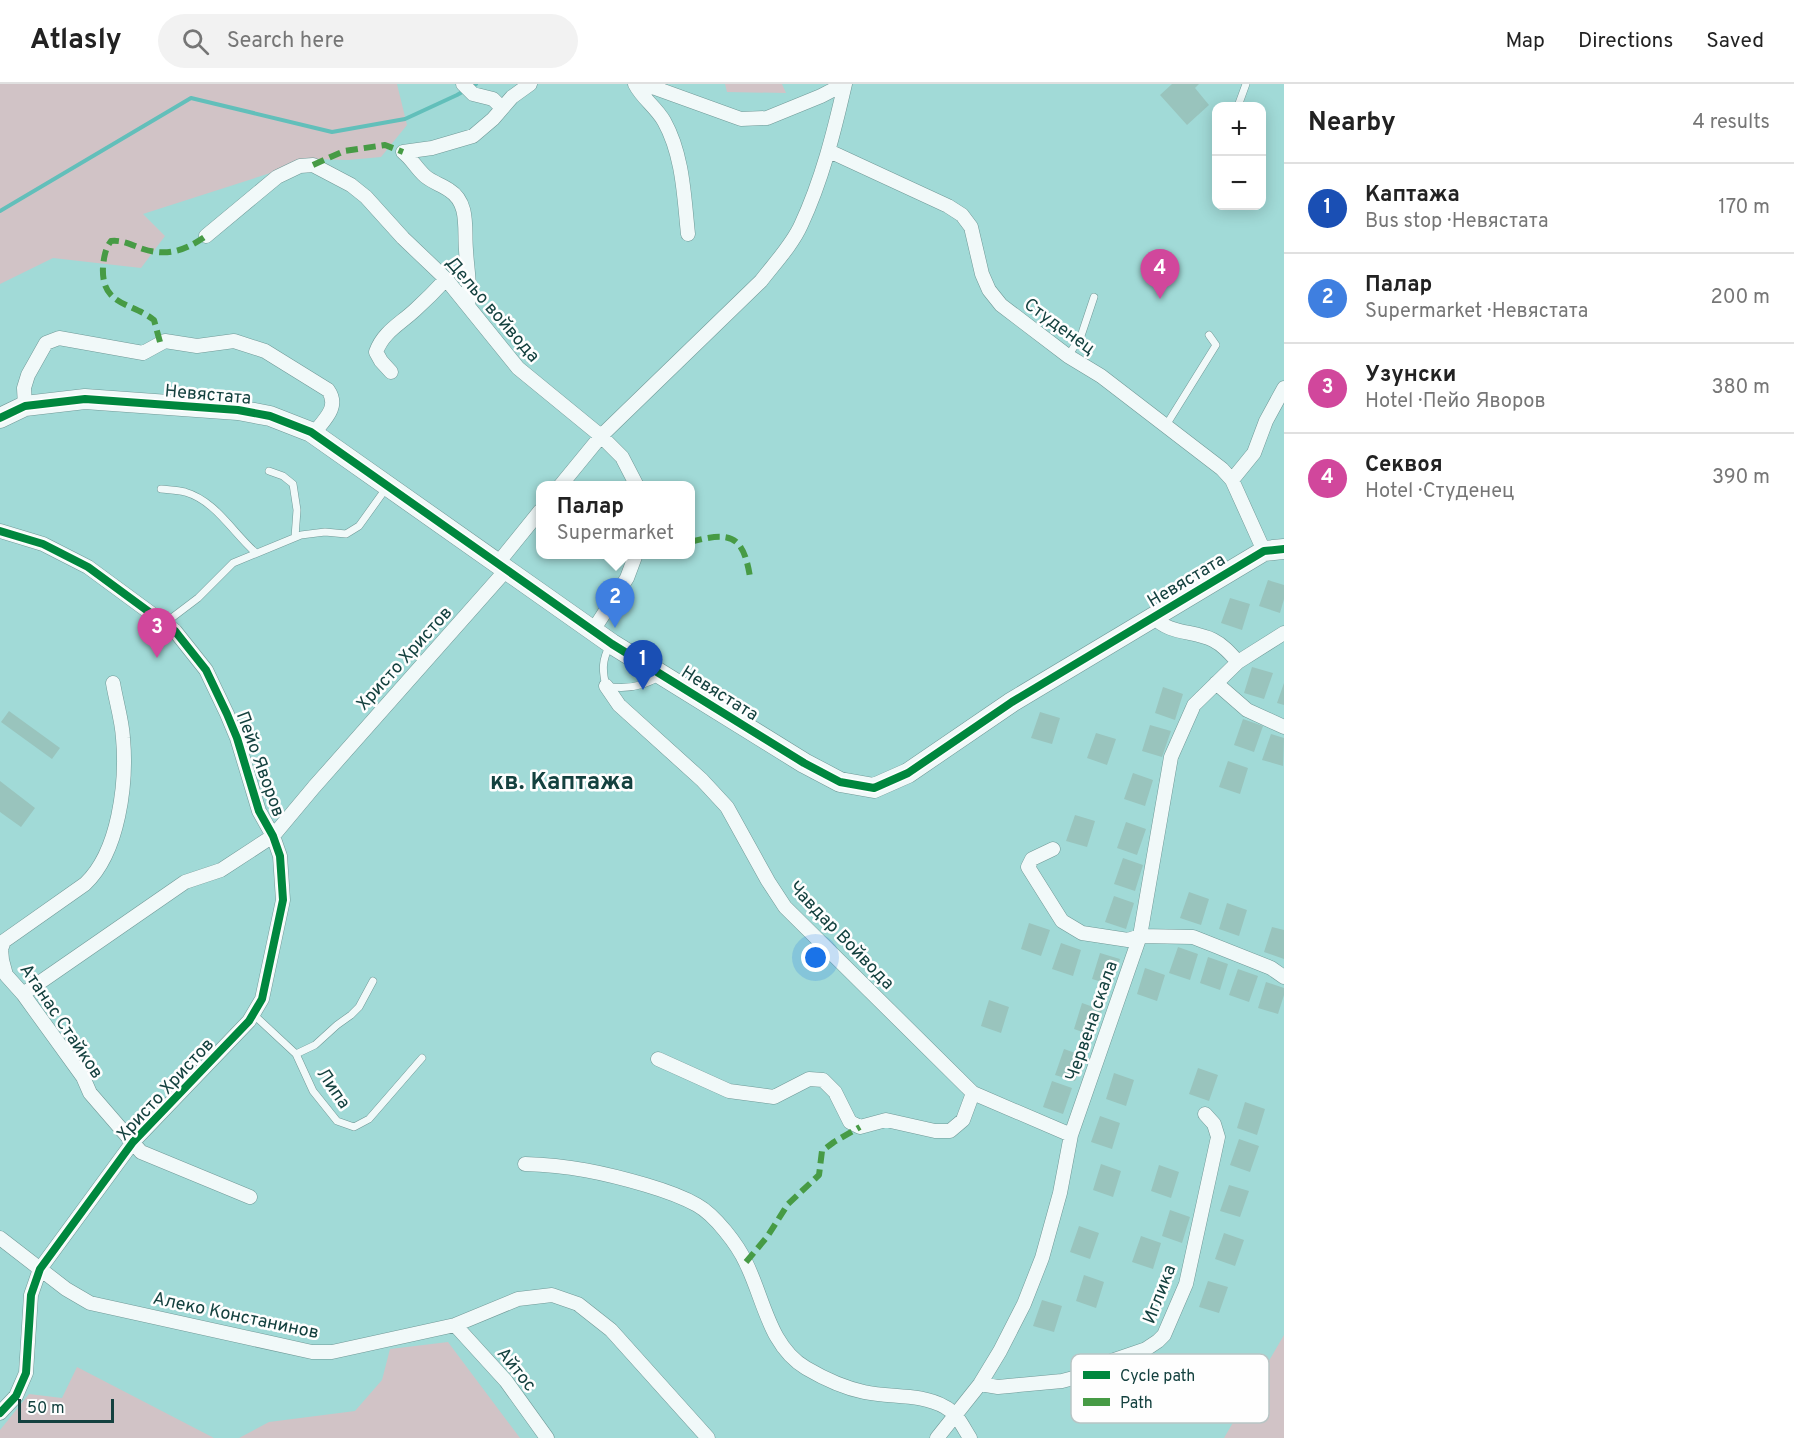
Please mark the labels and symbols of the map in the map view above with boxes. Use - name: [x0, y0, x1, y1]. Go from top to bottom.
- pin: 4: [1140, 250, 1180, 299]
- street label: Дельо войвода: [440, 252, 544, 368]
- street label: Студенец: [1019, 294, 1099, 361]
- street label: Невястата: [164, 380, 252, 411]
- street label: Невястата: [1144, 549, 1230, 614]
- pin: 2: [596, 578, 634, 628]
- street label: Христо Христов: [352, 602, 458, 716]
- pin: 3: [138, 608, 176, 658]
- pin: 1: [624, 640, 662, 690]
- street label: Невястата: [676, 661, 762, 727]
- street label: Пейо Яворов: [230, 709, 289, 820]
- district label: кв. Каптажа: [490, 768, 634, 798]
- street label: Чавдар Войвода: [783, 877, 899, 995]
- your location: [801, 943, 830, 972]
- street label: Червена скала: [1061, 958, 1124, 1085]
- street label: Атанас Стайков: [14, 960, 108, 1084]
- street label: Христо Христов: [112, 1034, 220, 1146]
- street label: Липа: [311, 1064, 355, 1114]
- street label: Иглика: [1139, 1262, 1182, 1327]
- street label: Алеко Констанинов: [151, 1288, 321, 1345]
- street label: Айтос: [491, 1343, 541, 1397]
- legend: [1071, 1354, 1269, 1423]
- text: Cycle path: [1120, 1367, 1195, 1387]
- text: Path: [1120, 1394, 1153, 1414]
- scale bar: [18, 1396, 114, 1424]

